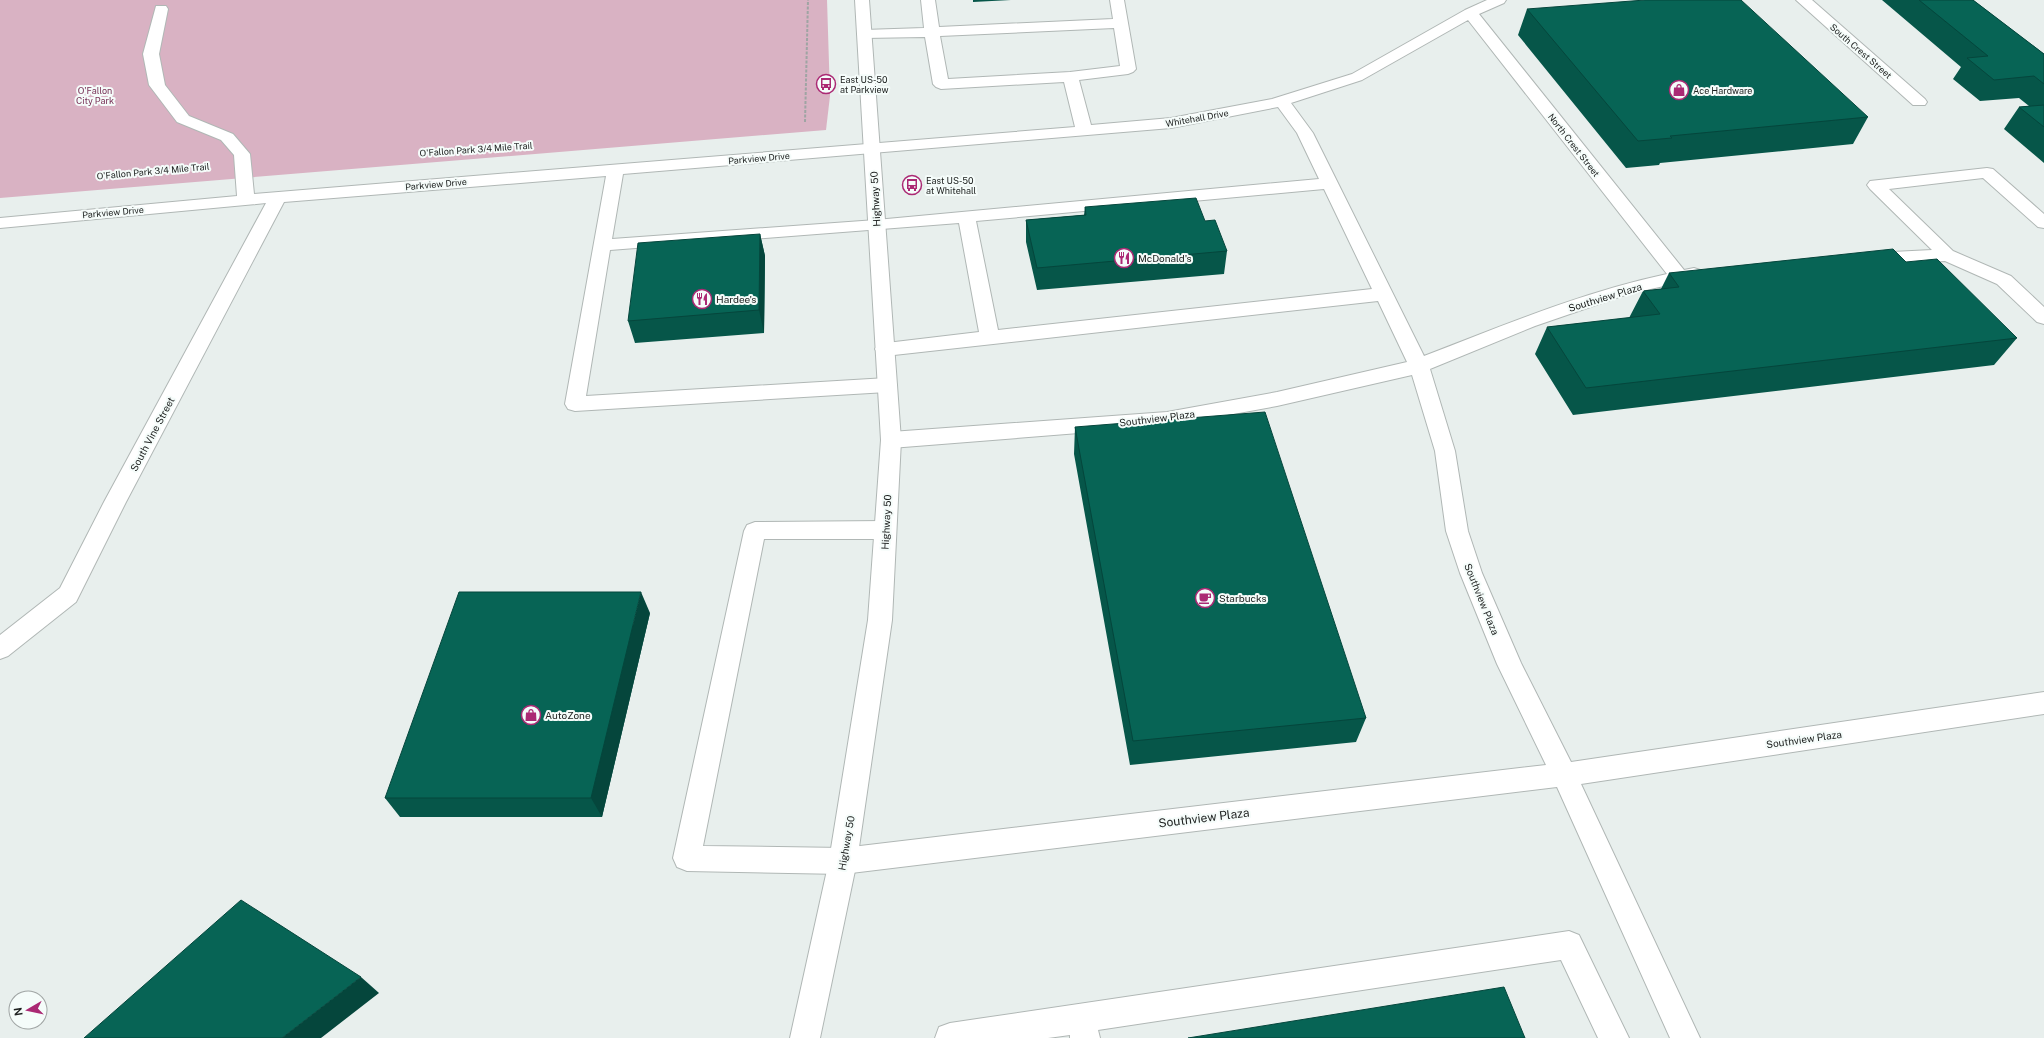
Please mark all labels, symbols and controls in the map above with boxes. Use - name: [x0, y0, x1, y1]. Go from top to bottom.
- street label: South Crest Street: [1828, 21, 1895, 81]
- bus stop icon: East US-50 at Parkview: [815, 73, 837, 95]
- place label: East US-50 at Parkview: [840, 74, 889, 95]
- shop icon: Ace Hardware: [1668, 79, 1690, 101]
- park label: O'Fallon City Park: [76, 85, 114, 106]
- place label: Ace Hardware: [1693, 85, 1752, 96]
- street label: Whitehall Drive: [1165, 107, 1229, 129]
- street label: North Crest Street: [1546, 111, 1602, 179]
- street label: O'Fallon Park 3/4 Mile Trail: [419, 140, 533, 158]
- street label: Parkview Drive: [728, 150, 790, 166]
- street label: O'Fallon Park 3/4 Mile Trail: [96, 161, 210, 181]
- street label: Highway 50: [868, 171, 882, 227]
- bus stop icon: East US-50 at Whitehall: [901, 174, 923, 196]
- place label: East US-50 at Whitehall: [926, 175, 976, 196]
- street label: Parkview Drive: [405, 176, 467, 192]
- street label: Parkview Drive: [82, 204, 144, 220]
- restaurant icon: McDonald's: [1113, 247, 1135, 269]
- place label: McDonald's: [1138, 252, 1191, 264]
- street label: Southview Plaza: [1567, 280, 1643, 314]
- restaurant icon: Hardee's: [691, 288, 713, 310]
- place label: Hardee's: [716, 293, 756, 305]
- street label: South Vine Street: [127, 395, 177, 473]
- street label: Southview Plaza: [1118, 407, 1196, 429]
- street label: Highway 50: [879, 494, 893, 550]
- street label: Southview Plaza: [1462, 561, 1502, 637]
- cafe icon: Starbucks: [1194, 587, 1216, 609]
- place label: Starbucks: [1219, 592, 1266, 604]
- shop icon: AutoZone: [520, 704, 542, 726]
- place label: AutoZone: [545, 709, 591, 721]
- street label: Southview Plaza: [1765, 728, 1843, 750]
- street label: Southview Plaza: [1158, 805, 1250, 831]
- street label: Highway 50: [835, 815, 857, 871]
- north arrow: [8, 990, 48, 1030]
- text: N: [12, 1006, 25, 1017]

